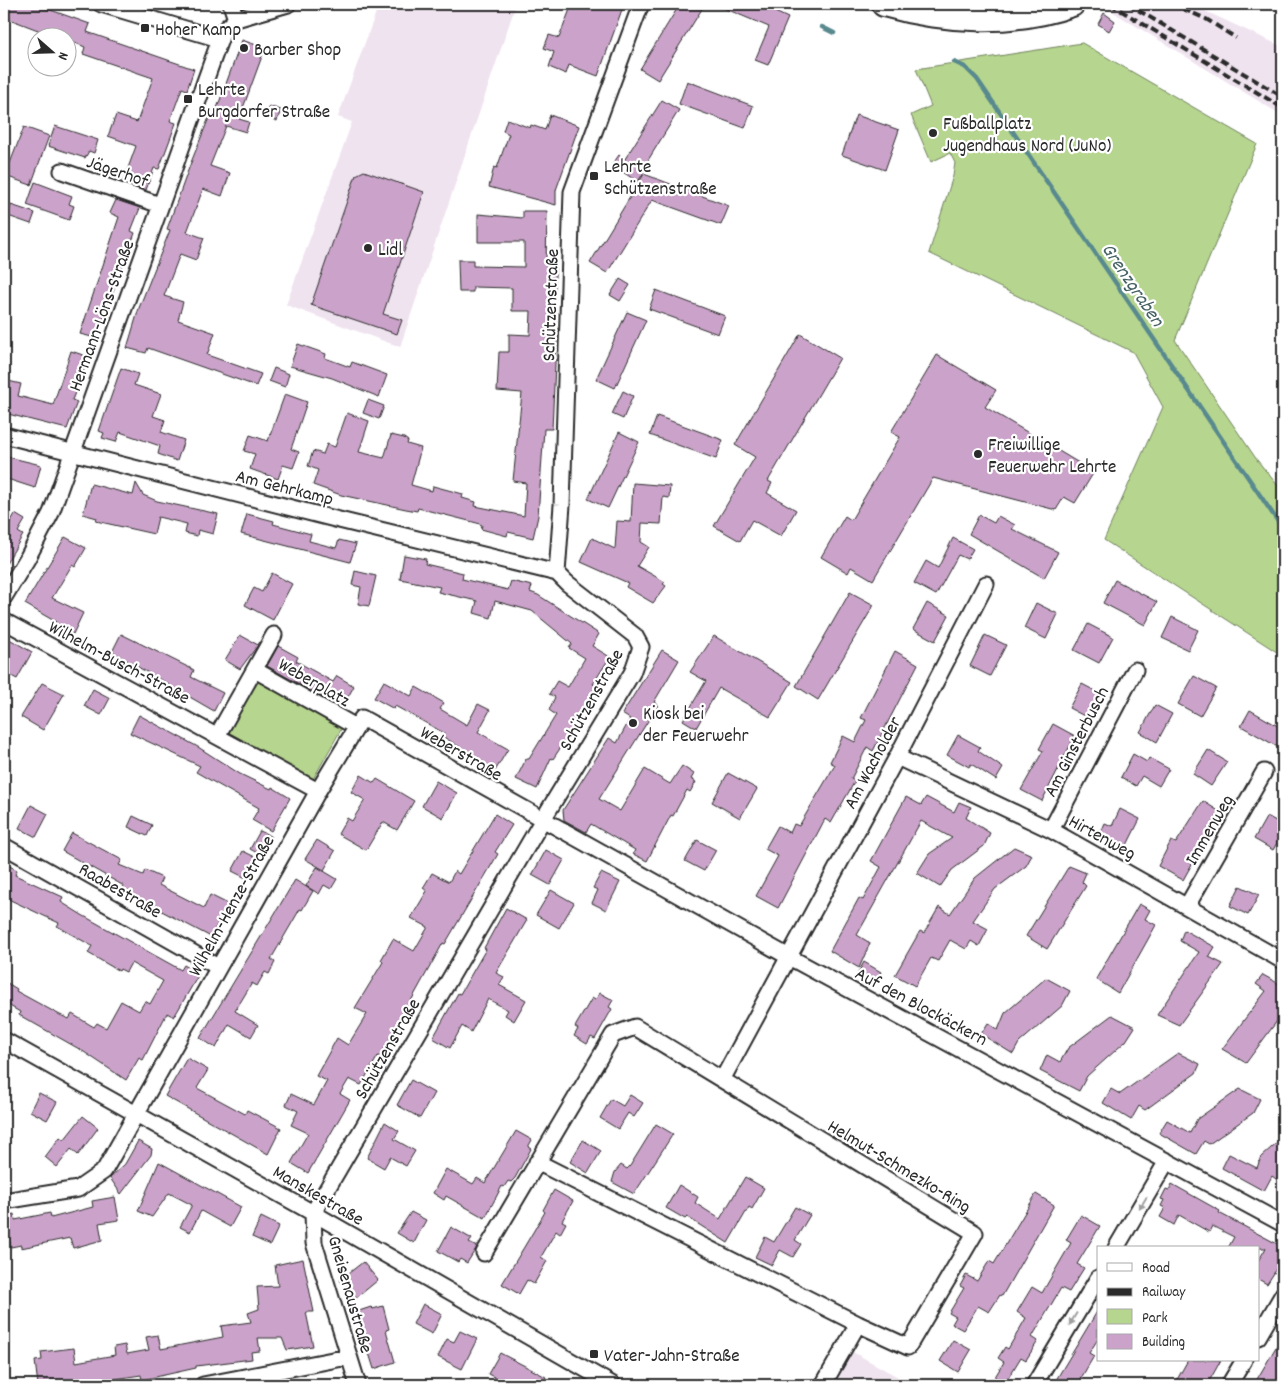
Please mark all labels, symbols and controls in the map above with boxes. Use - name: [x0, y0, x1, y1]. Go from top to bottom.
- place label: Hoher Kamp: [155, 18, 241, 45]
- marker: Hoher Kamp: [139, 22, 151, 34]
- north arrow: [28, 28, 78, 78]
- place label: Barber Shop: [254, 38, 341, 65]
- marker: Barber Shop: [238, 42, 250, 54]
- text: N: [52, 49, 73, 63]
- place label: Lehrte Burgdorfer Straße: [198, 78, 330, 127]
- marker: Lehrte Burgdorfer Straße: [182, 93, 194, 105]
- place label: Fußballplatz Jugendhaus Nord (JuNo): [943, 112, 1111, 161]
- marker: Fußballplatz Jugendhaus Nord (JuNo): [927, 127, 939, 139]
- street label: Jägerhof: [82, 150, 153, 197]
- place label: Lehrte Schützenstraße: [604, 155, 717, 204]
- marker: Lehrte Schützenstraße: [588, 170, 600, 182]
- street label: Hermann-Löns-Straße: [63, 237, 143, 396]
- place label: Lidl: [378, 238, 403, 265]
- water label: Grenzgraben: [1093, 238, 1170, 334]
- marker: Lidl: [362, 242, 374, 254]
- street label: Schützenstraße: [537, 248, 568, 362]
- place label: Freiwillige Feuerwehr Lehrte: [988, 433, 1116, 482]
- marker: Freiwillige Feuerwehr Lehrte: [972, 448, 984, 460]
- street label: Am Gehrkamp: [232, 464, 336, 515]
- street label: Wilhelm-Busch-Straße: [43, 615, 194, 713]
- street label: Schützenstraße: [554, 645, 632, 757]
- street label: Weberplatz: [272, 653, 354, 716]
- street label: Am Ginsterbusch: [1039, 683, 1118, 803]
- place label: Kiosk bei der Feuerwehr: [643, 702, 748, 751]
- street label: Am Wacholder: [838, 713, 910, 815]
- marker: Kiosk bei der Feuerwehr: [627, 717, 639, 729]
- street label: Weberstraße: [414, 721, 507, 790]
- street label: Immenweg: [1180, 790, 1242, 871]
- street label: Hirtenweg: [1063, 809, 1140, 869]
- street label: Wilhelm-Henze-Straße: [183, 831, 283, 982]
- street label: Raabestraße: [73, 857, 166, 927]
- street label: Auf den Blockäckern: [849, 962, 991, 1054]
- street label: Schützenstraße: [349, 994, 429, 1105]
- street label: Helmut-Schmezko-Ring: [821, 1114, 975, 1222]
- street label: Manskestraße: [267, 1160, 368, 1234]
- one-way arrow: [1138, 1196, 1147, 1209]
- street label: Gneisenaustraße: [319, 1233, 378, 1357]
- legend: [1097, 1246, 1260, 1362]
- text: Road: [1142, 1258, 1170, 1280]
- text: Railway: [1142, 1282, 1186, 1304]
- text: Park: [1142, 1308, 1168, 1330]
- one-way arrow: [1069, 1313, 1078, 1326]
- text: Building: [1142, 1332, 1185, 1354]
- place label: Vater-Jahn-Straße: [604, 1344, 740, 1371]
- marker: Vater-Jahn-Straße: [588, 1348, 600, 1360]

